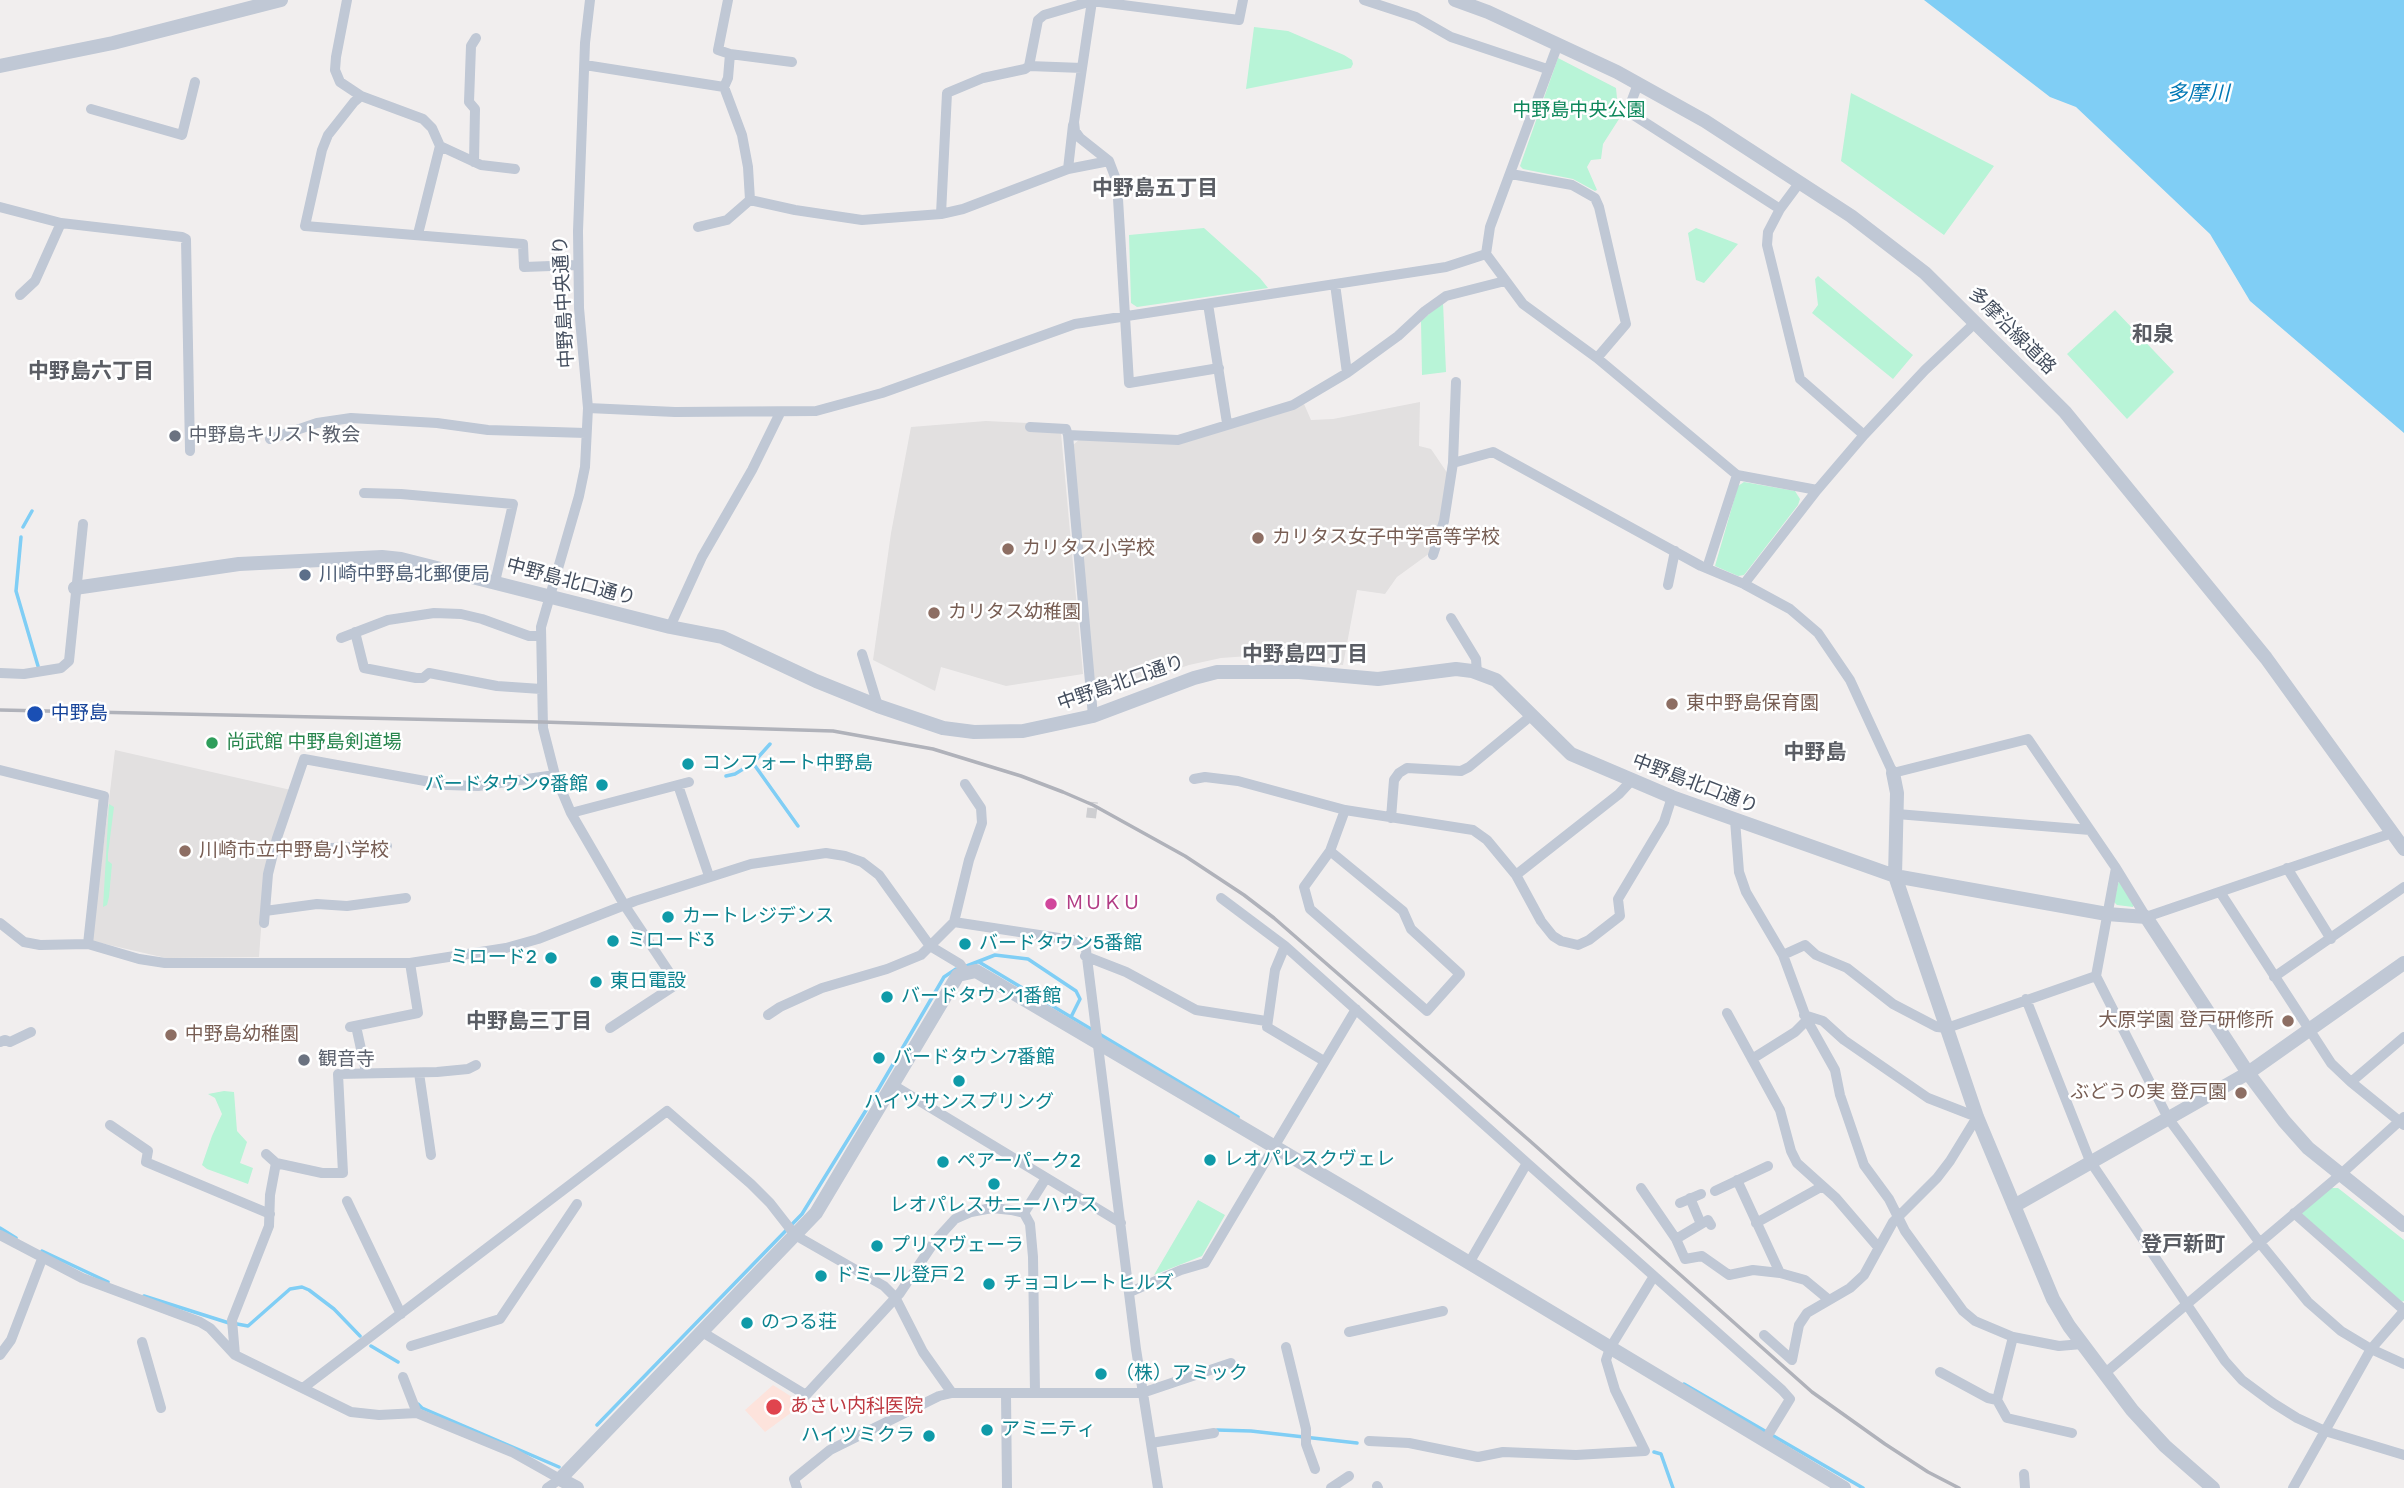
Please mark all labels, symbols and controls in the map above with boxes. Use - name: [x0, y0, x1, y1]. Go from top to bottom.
- water label: 多摩川: [2167, 81, 2229, 107]
- park label: 中野島中央公園: [1513, 100, 1645, 122]
- district label: 中野島五丁目: [1092, 176, 1218, 202]
- street label: 中野島中央通り: [549, 235, 579, 369]
- street label: 多摩沿線道路: [1964, 283, 2060, 379]
- district label: 和泉: [2132, 322, 2174, 348]
- district label: 中野島六丁目: [28, 359, 154, 385]
- place label: 中野島キリスト教会: [189, 425, 360, 447]
- marker: 中野島キリスト教会: [167, 428, 183, 444]
- place label: カリタス女子中学高等学校: [1272, 527, 1500, 549]
- marker: カリタス女子中学高等学校: [1250, 530, 1266, 546]
- place label: カリタス小学校: [1022, 538, 1155, 560]
- marker: カリタス小学校: [1000, 541, 1016, 557]
- street label: 中野島北口通り: [504, 554, 638, 610]
- place label: 川崎中野島北郵便局: [319, 564, 490, 586]
- marker: 川崎中野島北郵便局: [297, 567, 313, 583]
- place label: カリタス幼稚園: [948, 602, 1081, 624]
- marker: カリタス幼稚園: [926, 605, 942, 621]
- district label: 中野島四丁目: [1242, 642, 1368, 668]
- street label: 中野島北口通り: [1054, 651, 1188, 715]
- place label: 東中野島保育園: [1686, 693, 1819, 715]
- marker: 東中野島保育園: [1664, 696, 1680, 712]
- place label: 中野島: [51, 703, 108, 725]
- marker: 中野島: [25, 704, 45, 724]
- place label: 尚武館 中野島剣道場: [226, 732, 402, 754]
- marker: 尚武館 中野島剣道場: [204, 735, 220, 751]
- district label: 中野島: [1784, 740, 1846, 766]
- street label: 中野島北口通り: [1629, 750, 1761, 818]
- place label: コンフォート中野島: [702, 753, 873, 775]
- marker: コンフォート中野島: [680, 756, 696, 772]
- place label: バードタウン9番館: [425, 774, 588, 796]
- marker: バードタウン9番館: [594, 777, 610, 793]
- place label: 川崎市立中野島小学校: [199, 840, 389, 862]
- marker: 川崎市立中野島小学校: [177, 843, 193, 859]
- place label: ＭＵＫＵ: [1065, 893, 1141, 915]
- marker: ＭＵＫＵ: [1043, 896, 1059, 912]
- place label: カートレジデンス: [682, 906, 834, 928]
- marker: カートレジデンス: [660, 909, 676, 925]
- place label: ミロード3: [627, 930, 714, 952]
- marker: ミロード3: [605, 933, 621, 949]
- place label: バードタウン5番館: [979, 933, 1142, 955]
- marker: バードタウン5番館: [957, 936, 973, 952]
- place label: ミロード2: [450, 947, 537, 969]
- marker: ミロード2: [543, 950, 559, 966]
- place label: 東日電設: [610, 971, 686, 993]
- marker: 東日電設: [588, 974, 604, 990]
- place label: バードタウン1番館: [901, 986, 1061, 1008]
- marker: バードタウン1番館: [879, 989, 895, 1005]
- district label: 中野島三丁目: [466, 1009, 592, 1035]
- place label: 大原学園 登戸研修所: [2098, 1010, 2274, 1032]
- marker: 大原学園 登戸研修所: [2280, 1013, 2296, 1029]
- place label: 中野島幼稚園: [185, 1024, 299, 1046]
- marker: 中野島幼稚園: [163, 1027, 179, 1043]
- place label: バードタウン7番館: [893, 1047, 1055, 1069]
- place label: 観音寺: [318, 1049, 375, 1071]
- marker: バードタウン7番館: [871, 1050, 887, 1066]
- marker: 観音寺: [296, 1052, 312, 1068]
- marker: ハイツサンスプリング: [951, 1073, 967, 1089]
- place label: ぶどうの実 登戸園: [2070, 1082, 2227, 1104]
- marker: ぶどうの実 登戸園: [2233, 1085, 2249, 1101]
- place label: ハイツサンスプリング: [864, 1092, 1054, 1114]
- place label: レオパレスクヴェレ: [1224, 1149, 1395, 1171]
- place label: ペアーパーク2: [957, 1151, 1081, 1173]
- marker: レオパレスクヴェレ: [1202, 1152, 1218, 1168]
- marker: ペアーパーク2: [935, 1154, 951, 1170]
- marker: レオパレスサニーハウス: [986, 1176, 1002, 1192]
- place label: レオパレスサニーハウス: [890, 1195, 1098, 1217]
- district label: 登戸新町: [2141, 1232, 2225, 1258]
- place label: プリマヴェーラ: [891, 1235, 1024, 1257]
- marker: プリマヴェーラ: [869, 1238, 885, 1254]
- place label: ドミール登戸２: [835, 1265, 968, 1287]
- marker: ドミール登戸２: [813, 1268, 829, 1284]
- place label: チョコレートヒルズ: [1003, 1273, 1174, 1295]
- marker: チョコレートヒルズ: [981, 1276, 997, 1292]
- place label: のつる荘: [761, 1312, 837, 1334]
- marker: のつる荘: [739, 1315, 755, 1331]
- place label: （株）アミック: [1115, 1363, 1248, 1385]
- marker: （株）アミック: [1093, 1366, 1109, 1382]
- place label: あさい内科医院: [790, 1396, 923, 1418]
- marker: あさい内科医院: [764, 1397, 784, 1417]
- place label: アミニティ: [1001, 1419, 1096, 1441]
- marker: アミニティ: [979, 1422, 995, 1438]
- place label: ハイツミクラ: [801, 1425, 915, 1447]
- marker: ハイツミクラ: [921, 1428, 937, 1444]

